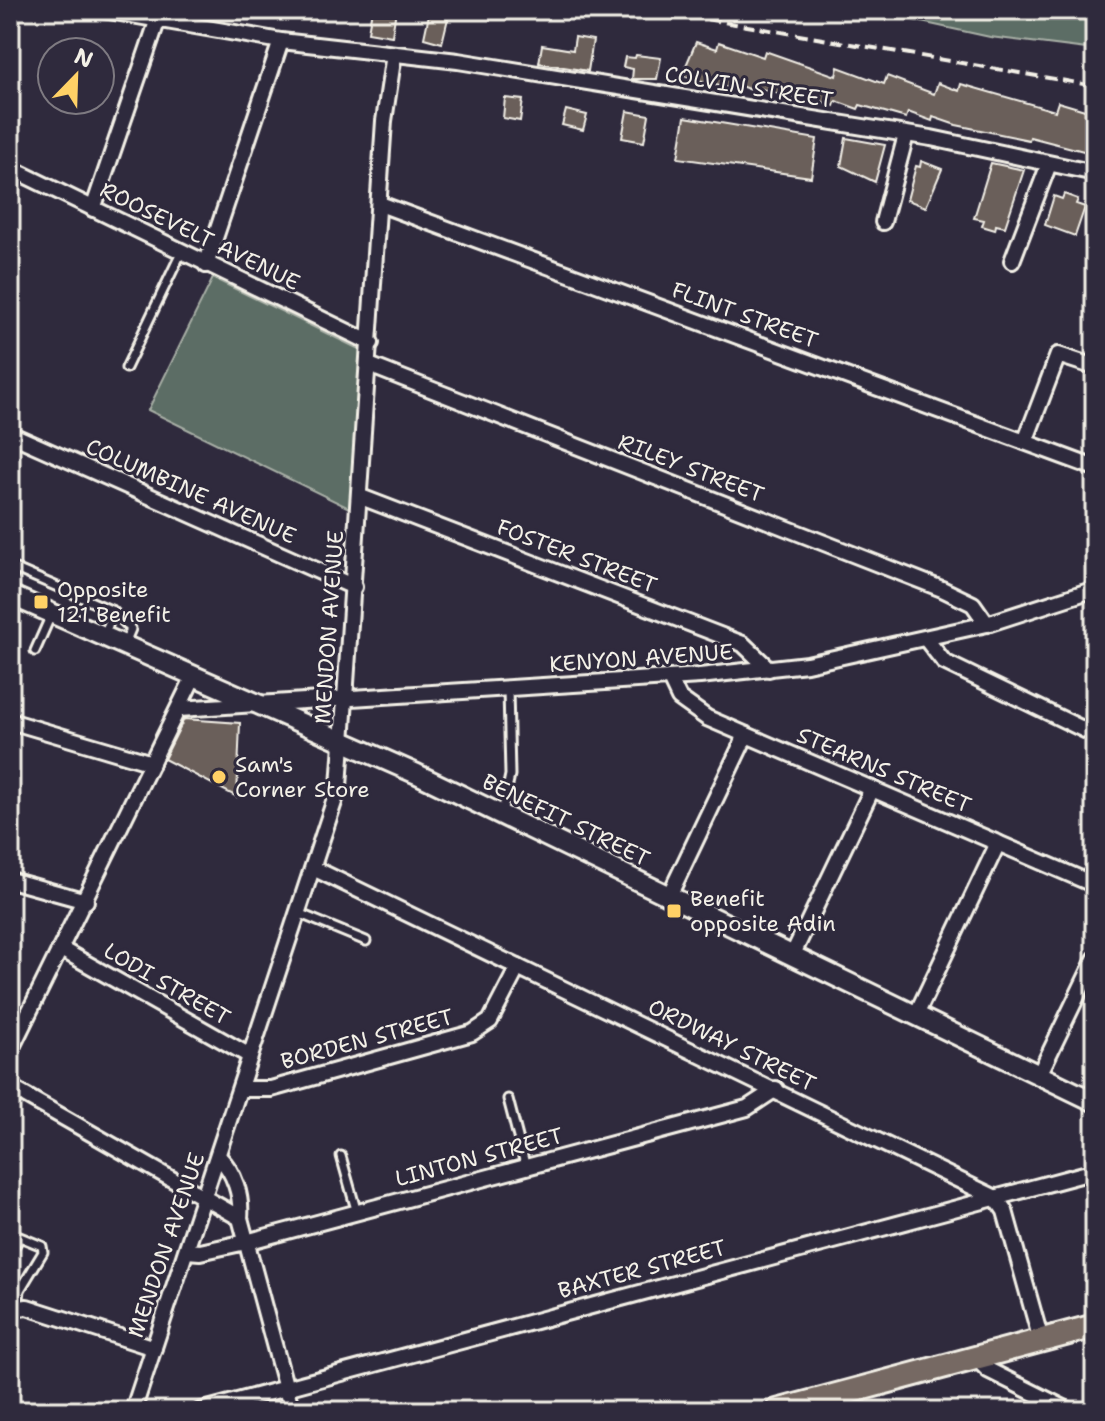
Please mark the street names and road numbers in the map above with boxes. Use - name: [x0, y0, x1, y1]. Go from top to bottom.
- street label: COLVIN STREET: [663, 59, 836, 115]
- street label: ROOSEVELT AVENUE: [95, 175, 305, 297]
- street label: FLINT STREET: [668, 275, 822, 355]
- street label: RILEY STREET: [614, 427, 768, 509]
- street label: COLUMBINE AVENUE: [81, 432, 301, 550]
- street label: FOSTER STREET: [493, 512, 662, 600]
- street label: MENDON AVENUE: [308, 529, 350, 725]
- street label: KENYON AVENUE: [548, 637, 734, 679]
- street label: STEARNS STREET: [793, 720, 976, 820]
- street label: BENEFIT STREET: [477, 767, 655, 873]
- street label: LODI STREET: [98, 936, 236, 1032]
- street label: ORDWAY STREET: [643, 992, 821, 1098]
- street label: BORDEN STREET: [278, 1002, 457, 1076]
- street label: LINTON STREET: [392, 1121, 567, 1193]
- street label: MENDON AVENUE: [121, 1148, 211, 1342]
- street label: BAXTER STREET: [555, 1233, 730, 1305]

